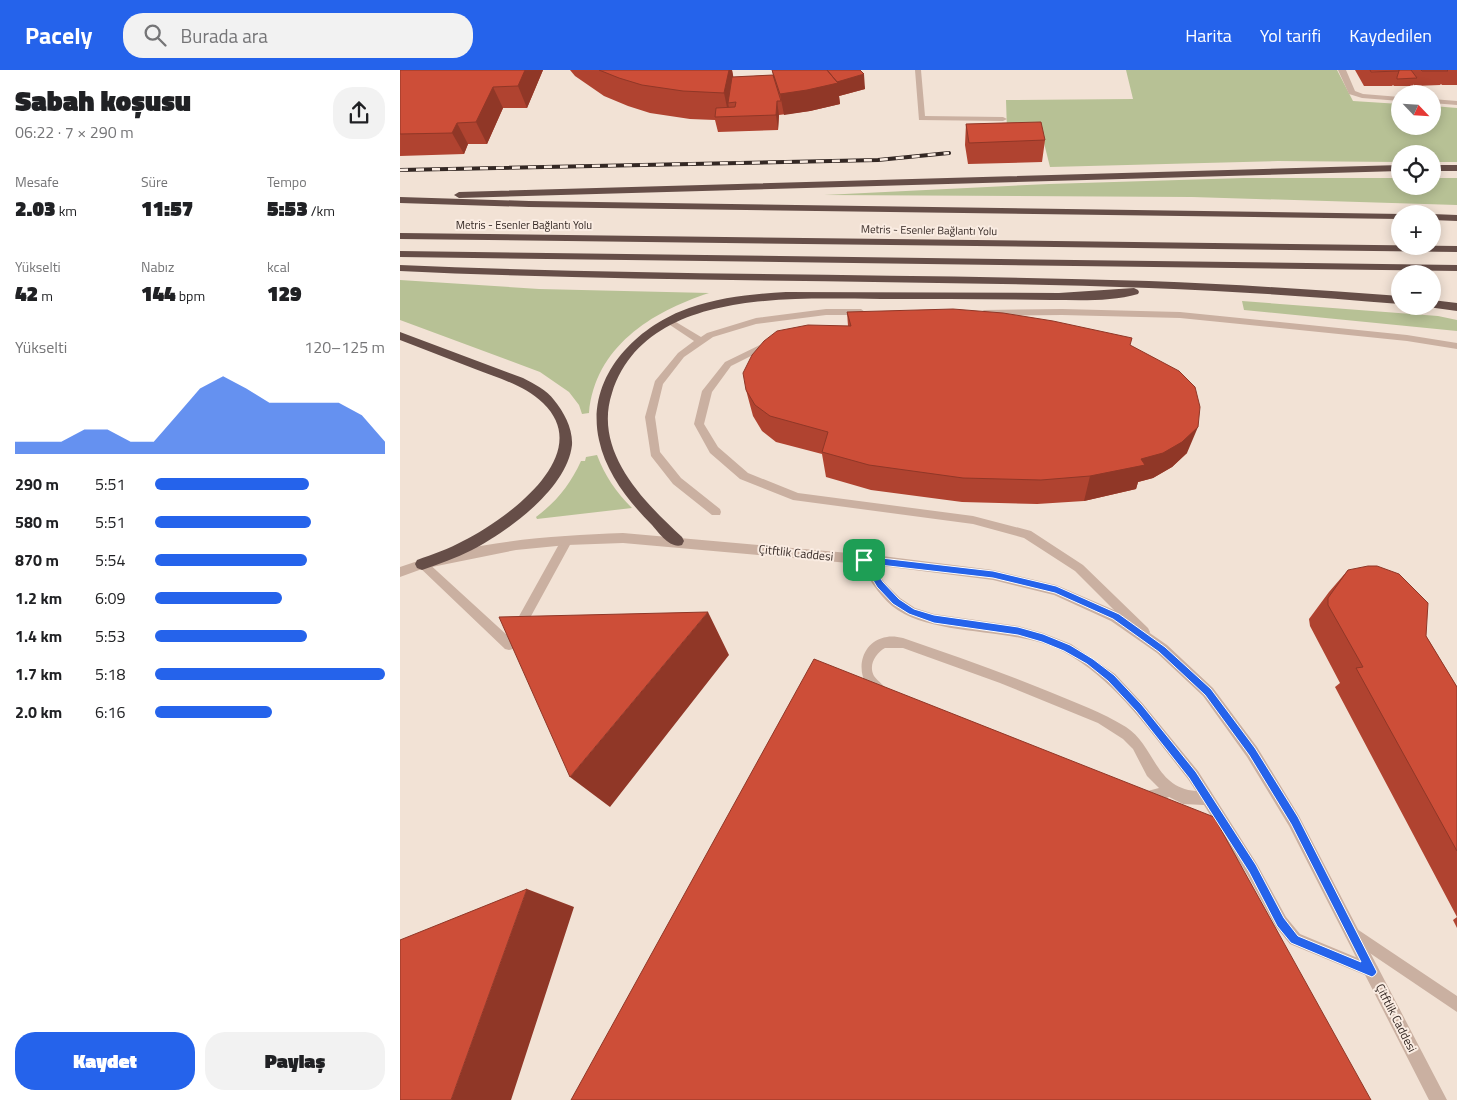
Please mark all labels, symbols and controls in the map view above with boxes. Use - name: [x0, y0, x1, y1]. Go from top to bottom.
- search box: [123, 13, 473, 58]
- text: Pacely: [25, 17, 93, 53]
- icon: search: [141, 21, 169, 49]
- text: Burada ara: [181, 21, 268, 50]
- text: Harita: [1185, 22, 1232, 49]
- text: Yol tarifi: [1260, 22, 1321, 49]
- text: Kaydedilen: [1349, 22, 1432, 49]
- text: Sabah koşusu: [15, 79, 191, 122]
- north arrow: [1391, 85, 1441, 135]
- map controls: [1391, 85, 1441, 315]
- button: share: [333, 87, 385, 139]
- text: 06:22 · 7 × 290 m: [15, 120, 134, 144]
- button: locate: [1391, 145, 1441, 195]
- text: Mesafe: [15, 171, 59, 192]
- text: Süre: [141, 171, 168, 192]
- text: Tempo: [267, 171, 307, 192]
- text: 2.03: [15, 192, 56, 224]
- text: 11:57: [141, 192, 193, 224]
- text: 5:53: [267, 192, 308, 224]
- text: km: [56, 200, 77, 221]
- text: /km: [308, 200, 335, 221]
- button: +: [1391, 205, 1441, 255]
- street label: Metris - Esenler Bağlantı Yolu: [456, 217, 592, 233]
- street label: Metris - Esenler Bağlantı Yolu: [861, 221, 998, 239]
- text: Yükselti: [15, 256, 61, 277]
- text: Nabız: [141, 256, 174, 277]
- text: kcal: [267, 256, 290, 277]
- button: −: [1391, 265, 1441, 315]
- text: 42: [15, 277, 38, 309]
- text: 144: [141, 277, 176, 309]
- text: 129: [267, 277, 302, 309]
- text: m: [38, 285, 53, 306]
- text: bpm: [176, 285, 205, 306]
- text: Yükselti: [15, 335, 67, 359]
- text: 120–125 m: [304, 335, 385, 359]
- text: 290 m: [15, 472, 59, 496]
- text: 5:51: [95, 472, 125, 496]
- text: 580 m: [15, 510, 59, 534]
- text: 5:51: [95, 510, 125, 534]
- street label: Çitftlik Caddesi: [758, 539, 834, 566]
- pin: [843, 539, 885, 581]
- icon: arrive: [850, 546, 878, 574]
- text: 870 m: [15, 548, 59, 572]
- text: 5:54: [95, 548, 125, 572]
- text: 1.2 km: [15, 586, 62, 610]
- text: 6:09: [95, 586, 125, 610]
- text: 1.4 km: [15, 624, 62, 648]
- text: 5:53: [95, 624, 125, 648]
- text: 1.7 km: [15, 662, 62, 686]
- text: 5:18: [95, 662, 125, 686]
- text: 2.0 km: [15, 700, 62, 724]
- text: 6:16: [95, 700, 125, 724]
- street label: Çitftlik Caddesi: [1371, 980, 1422, 1055]
- button: Kaydet: [15, 1032, 195, 1090]
- button: Paylaş: [205, 1032, 385, 1090]

